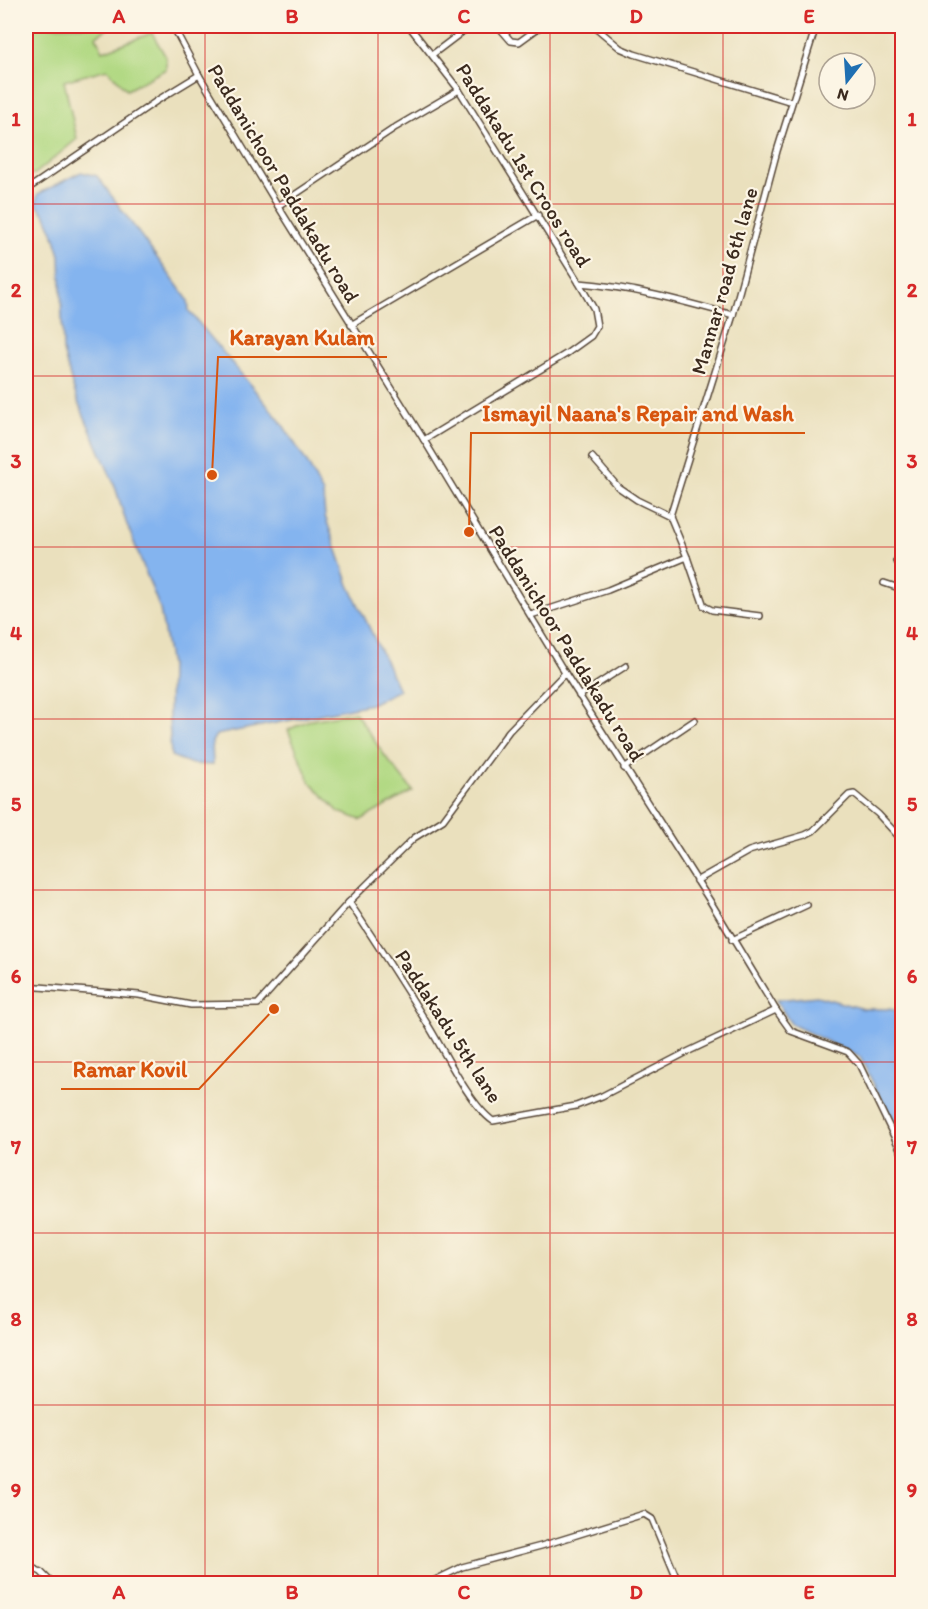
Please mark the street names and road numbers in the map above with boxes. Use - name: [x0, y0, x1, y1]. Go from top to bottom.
- street label: Paddanichoor Paddakadu road: [203, 59, 366, 307]
- street label: Paddakadu 1st Croos road: [451, 59, 597, 272]
- street label: Mannar road 6th lane: [685, 184, 763, 378]
- street label: Paddanichoor Paddakadu road: [484, 520, 650, 766]
- street label: Paddakadu 5th lane: [390, 945, 508, 1107]

